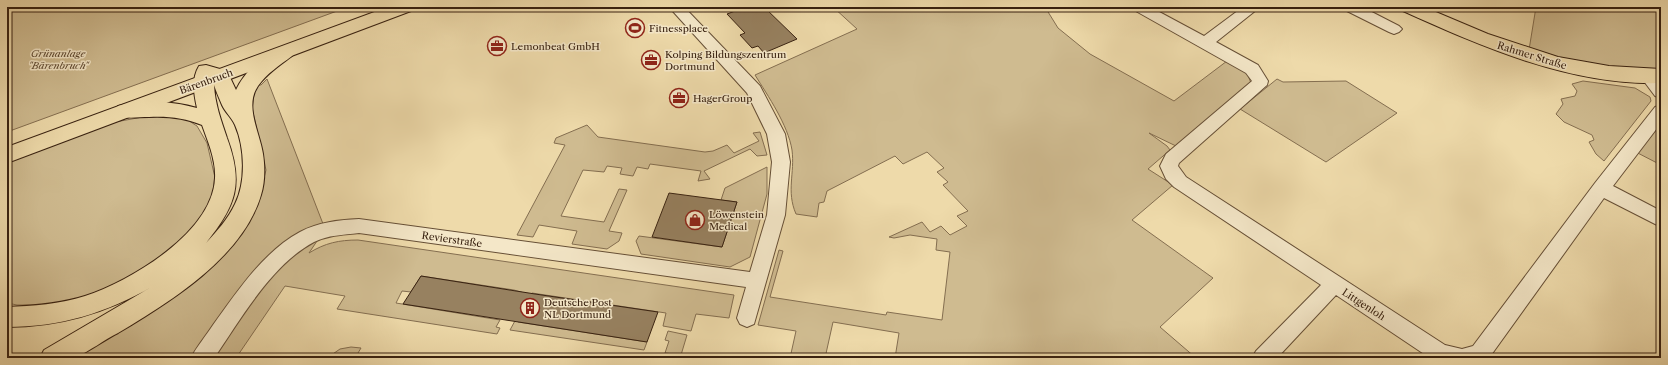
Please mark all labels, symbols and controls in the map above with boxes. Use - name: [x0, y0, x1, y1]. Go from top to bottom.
- sports icon: Fitnessplace: [624, 17, 646, 39]
- place label: Fitnessplace: [649, 22, 708, 35]
- office icon: Lemonbeat GmbH: [486, 35, 508, 57]
- street label: Rahmer Straße: [1496, 39, 1569, 72]
- place label: Lemonbeat GmbH: [511, 40, 600, 53]
- park label: Grünanlage "Bärenbruch": [28, 47, 90, 72]
- place label: Kolping Bildungszentrum Dortmund: [665, 48, 787, 73]
- office icon: Kolping Bildungszentrum Dortmund: [640, 49, 662, 71]
- street label: Bärenbruch: [178, 66, 235, 97]
- office icon: HagerGroup: [668, 87, 690, 109]
- place label: HagerGroup: [693, 92, 752, 105]
- place label: Löwenstein Medical: [709, 208, 765, 233]
- shop icon: Löwenstein Medical: [684, 209, 706, 231]
- street label: Revierstraße: [421, 229, 483, 250]
- street label: Littgenloh: [1340, 286, 1388, 324]
- place label: Deutsche Post NL Dortmund: [544, 296, 612, 321]
- building icon: Deutsche Post NL Dortmund: [519, 297, 541, 319]

